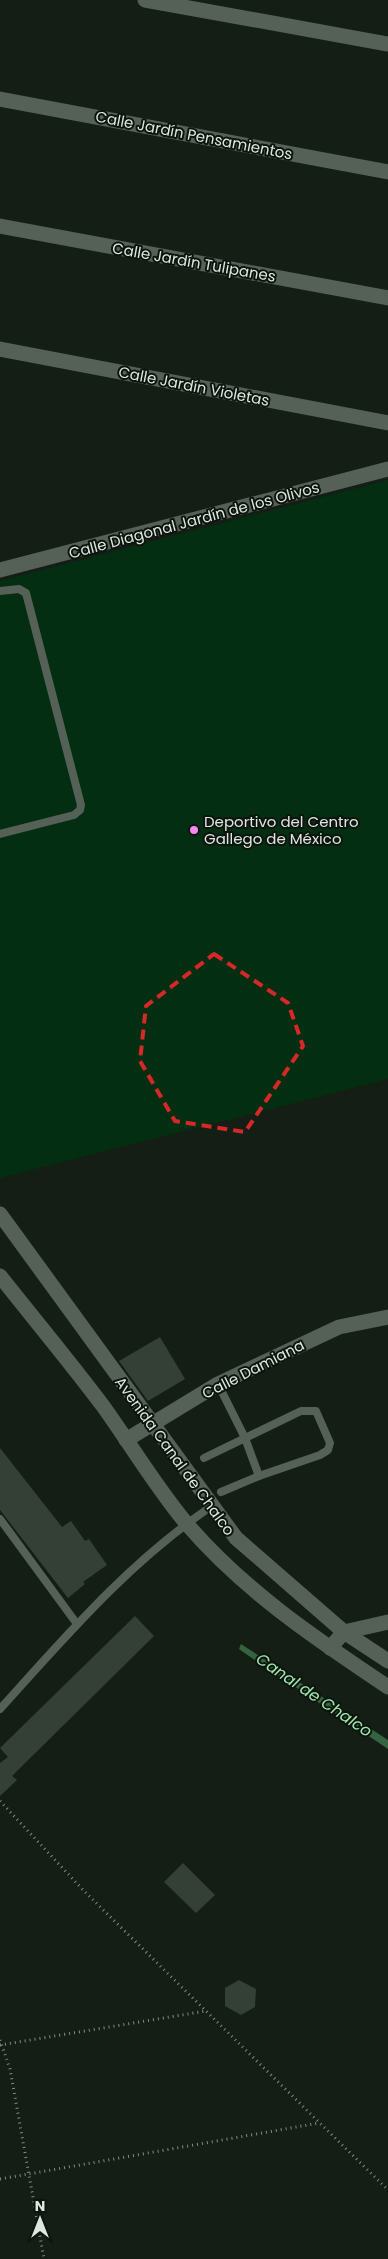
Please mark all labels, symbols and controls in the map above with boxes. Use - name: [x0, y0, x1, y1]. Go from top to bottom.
- street label: Calle Jardín Pensamientos: [94, 106, 294, 164]
- street label: Calle Jardín Tulipanes: [111, 237, 278, 287]
- street label: Calle Jardín Violetas: [117, 361, 271, 411]
- street label: Calle Diagonal Jardín de los Olivos: [66, 476, 322, 564]
- place label: Deportivo del Centro Gallego de México: [204, 811, 359, 849]
- marker: Deportivo del Centro Gallego de México: [188, 824, 200, 836]
- street label: Calle Damiana: [198, 1334, 308, 1404]
- street label: Avenida Canal de Chalco: [110, 1372, 240, 1540]
- water label: Canal de Chalco: [251, 1648, 377, 1742]
- north arrow: [15, 2194, 65, 2244]
- text: N: [35, 2196, 45, 2216]

